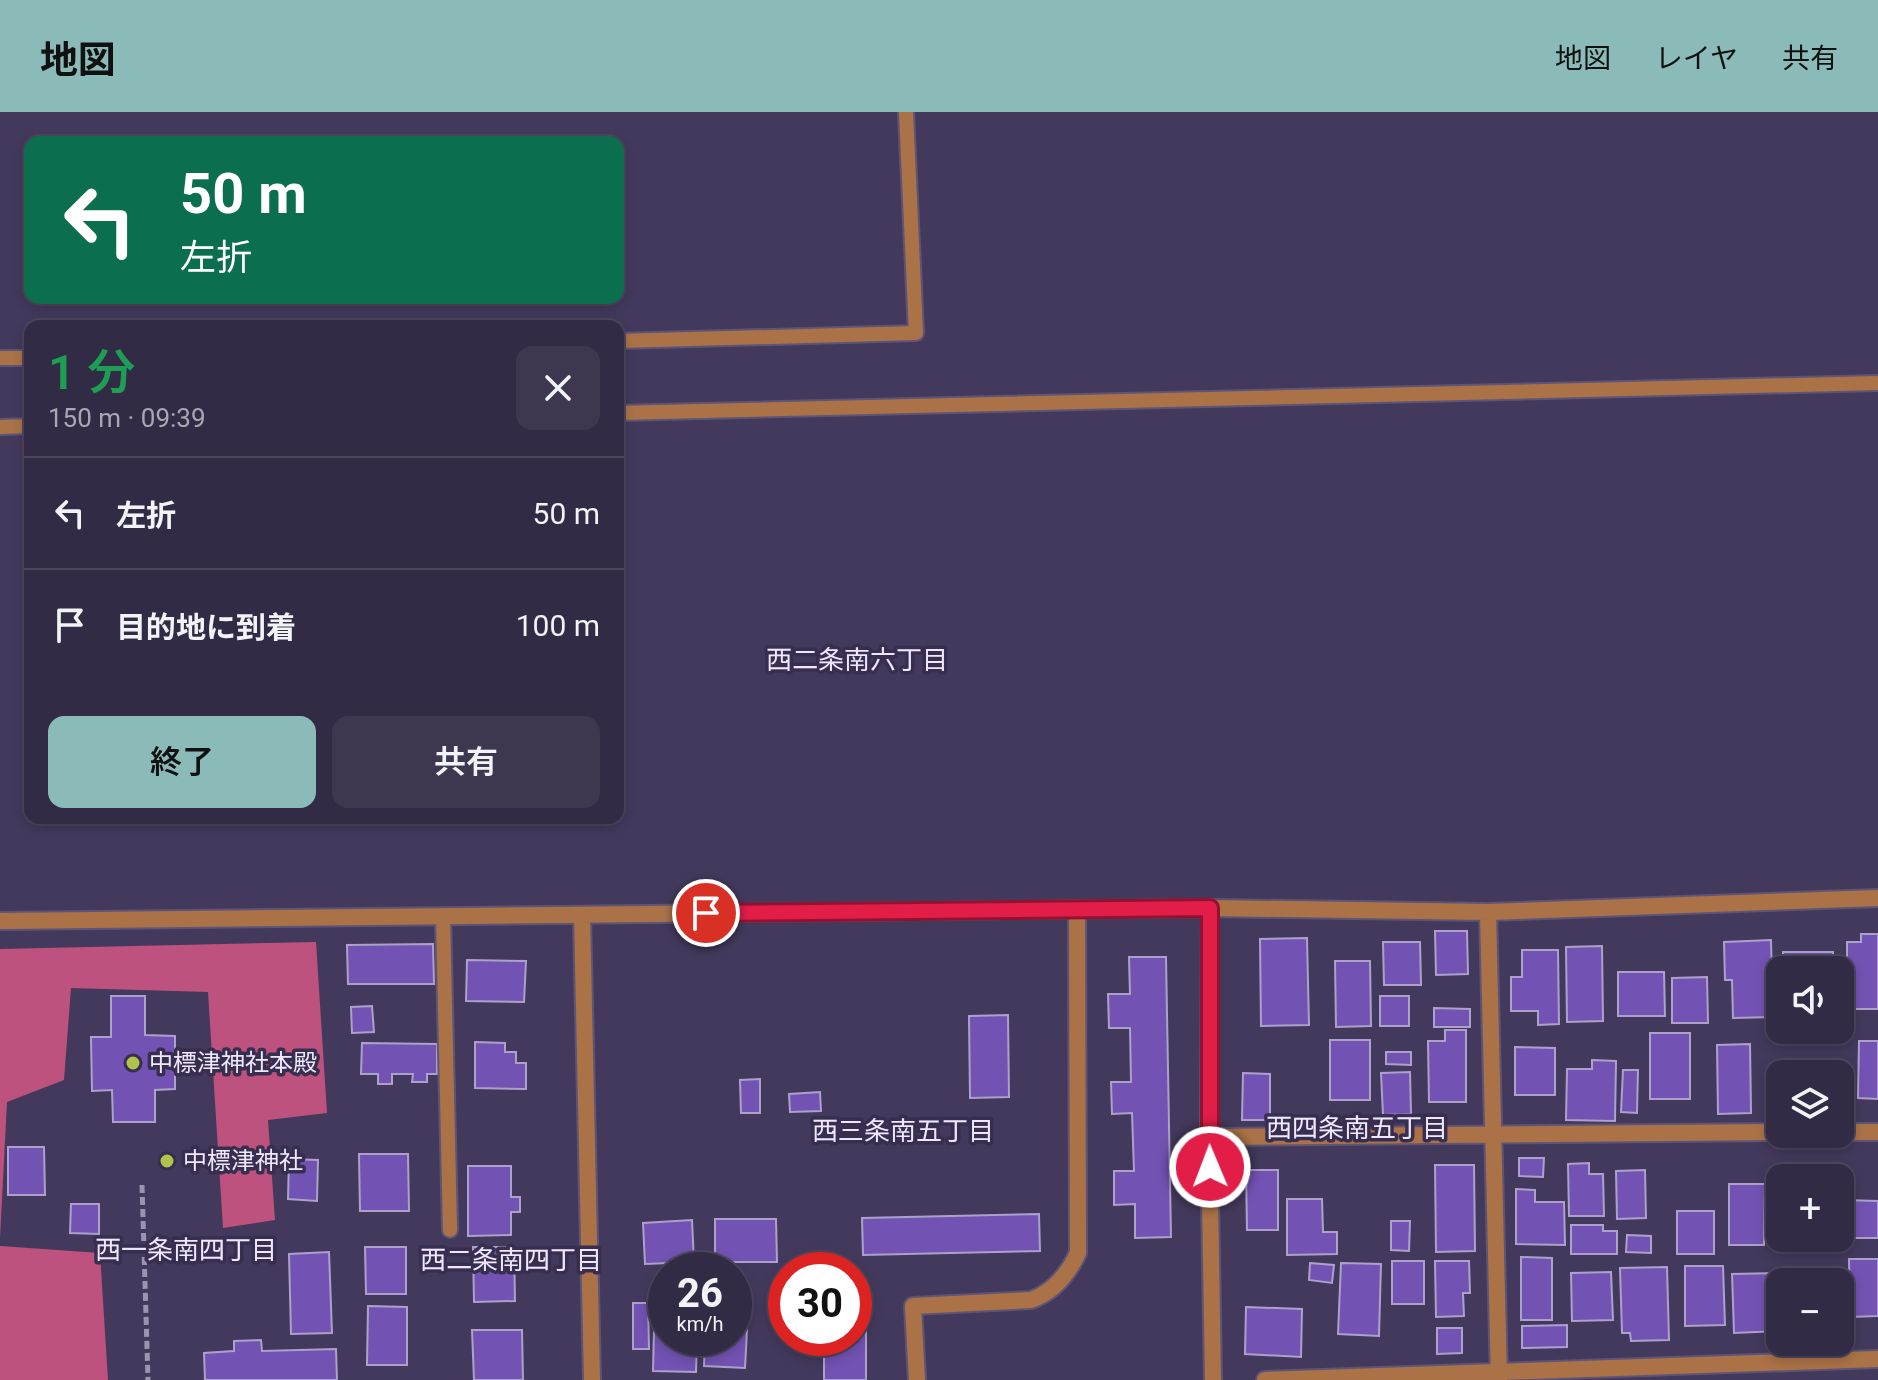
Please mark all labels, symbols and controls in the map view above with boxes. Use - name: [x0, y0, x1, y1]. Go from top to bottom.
- text: 地図: [40, 38, 116, 82]
- text: 地図: [1555, 42, 1611, 75]
- text: レイヤ: [1655, 42, 1738, 75]
- text: 共有: [1782, 42, 1838, 75]
- text: 50 m: [180, 161, 307, 227]
- icon: left: [48, 168, 152, 272]
- text: 左折: [180, 237, 252, 279]
- text: 1 分: [48, 344, 135, 401]
- button: close: [516, 346, 600, 430]
- text: 150 m · 09:39: [48, 403, 206, 433]
- icon: left: [48, 491, 92, 535]
- text: 50 m: [533, 496, 600, 531]
- text: 左折: [116, 498, 176, 533]
- icon: arrive: [48, 603, 92, 647]
- text: 100 m: [516, 608, 600, 643]
- text: 目的地に到着: [116, 610, 296, 645]
- district label: 西二条南六丁目: [766, 645, 948, 675]
- button: 終了: [48, 716, 316, 808]
- button: 共有: [332, 716, 600, 808]
- pin: [672, 879, 740, 947]
- icon: arrive: [684, 891, 728, 935]
- map controls: [1766, 956, 1854, 1356]
- button: sound: [1766, 956, 1854, 1044]
- place label: 中標津神社本殿: [149, 1049, 317, 1077]
- marker: 中標津神社本殿: [124, 1054, 142, 1072]
- button: layers: [1766, 1060, 1854, 1148]
- district label: 西四条南五丁目: [1266, 1113, 1448, 1143]
- district label: 西三条南五丁目: [812, 1116, 994, 1146]
- position arrow: [1168, 1125, 1252, 1209]
- place label: 中標津神社: [183, 1147, 303, 1175]
- marker: 中標津神社: [158, 1152, 176, 1170]
- button: +: [1766, 1164, 1854, 1252]
- district label: 西一条南四丁目: [95, 1235, 277, 1265]
- district label: 西二条南四丁目: [420, 1245, 602, 1275]
- speed limit sign: 30: [768, 1252, 872, 1356]
- button: −: [1766, 1268, 1854, 1356]
- text: 26: [677, 1270, 723, 1317]
- text: km/h: [677, 1312, 723, 1336]

